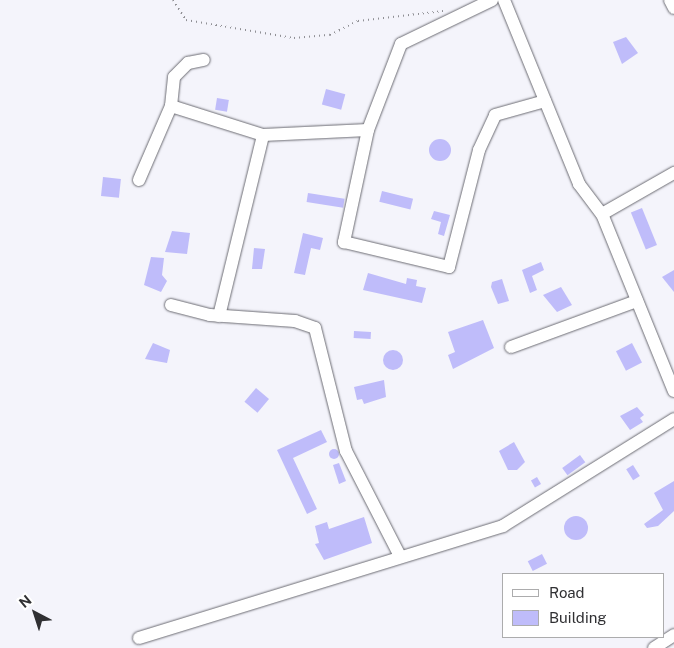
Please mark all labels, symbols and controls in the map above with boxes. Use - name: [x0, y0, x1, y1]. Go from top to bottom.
- legend: [502, 573, 664, 638]
- text: Road: [549, 584, 585, 601]
- north arrow: [10, 588, 60, 638]
- text: N: [16, 592, 35, 611]
- text: Building: [549, 609, 607, 626]

